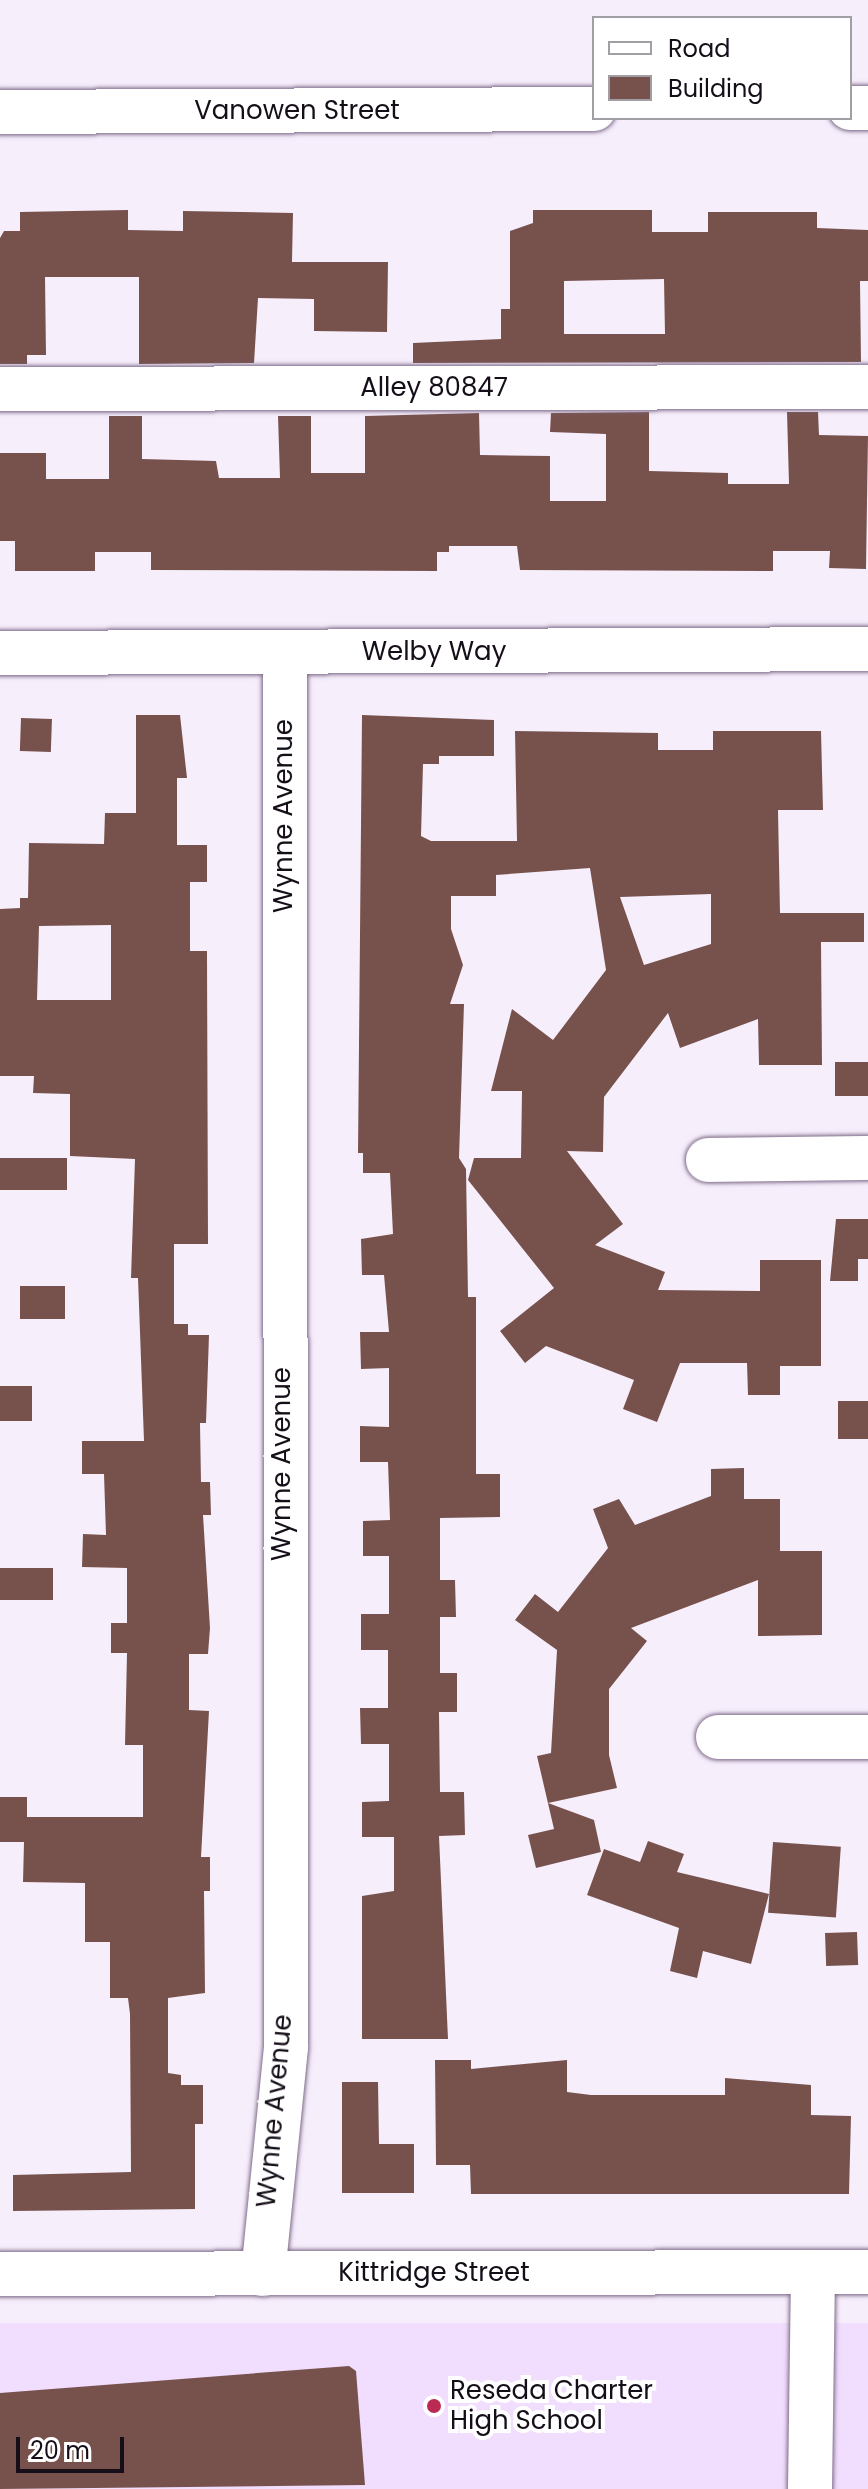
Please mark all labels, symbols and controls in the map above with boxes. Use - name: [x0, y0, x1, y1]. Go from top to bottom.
- legend: [592, 16, 852, 120]
- text: Road: [668, 32, 730, 65]
- text: Building: [668, 72, 764, 105]
- street label: Vanowen Street: [194, 95, 400, 127]
- street label: Alley 80847: [360, 372, 508, 404]
- street label: Welby Way: [362, 636, 506, 668]
- street label: Wynne Avenue: [268, 719, 300, 913]
- street label: Wynne Avenue: [266, 1367, 298, 1561]
- street label: Wynne Avenue: [251, 2013, 299, 2209]
- street label: Kittridge Street: [338, 2257, 530, 2289]
- place label: Reseda Charter High School: [450, 2375, 653, 2436]
- marker: Reseda Charter High School: [425, 2397, 443, 2415]
- scale bar: [20, 2421, 128, 2471]
- text: 20 m: [30, 2434, 90, 2467]

